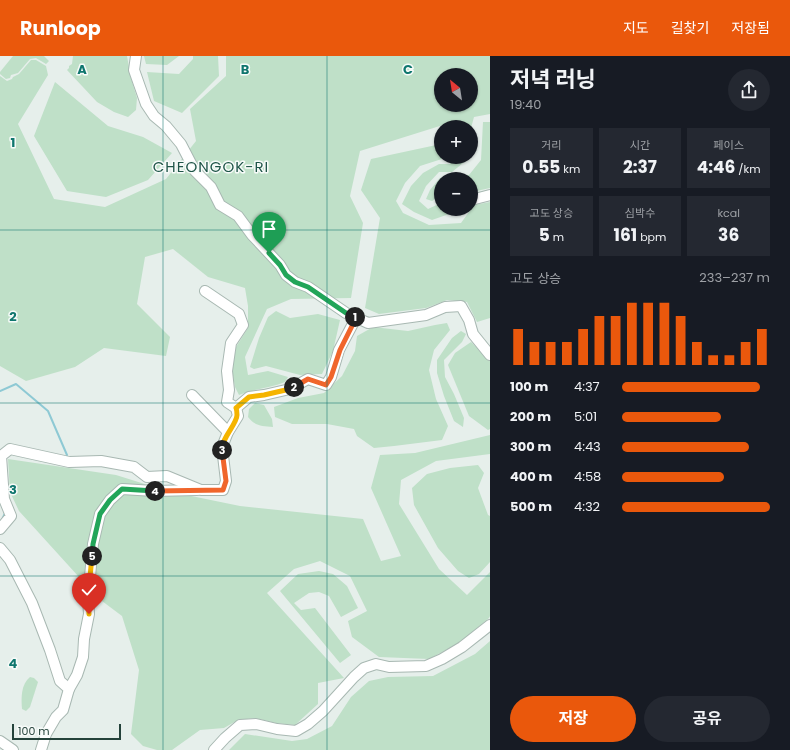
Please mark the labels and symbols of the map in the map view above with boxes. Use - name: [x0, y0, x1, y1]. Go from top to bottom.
- text: A: [77, 60, 87, 79]
- text: B: [241, 60, 250, 79]
- text: C: [403, 60, 413, 79]
- north arrow: [434, 68, 478, 112]
- text: 1: [11, 133, 15, 152]
- district label: CHEONGOK-RI: [153, 156, 269, 177]
- pin: [252, 212, 286, 253]
- text: 2: [9, 307, 17, 326]
- pin: 1: [345, 307, 365, 327]
- pin: 2: [284, 377, 304, 397]
- pin: 3: [212, 440, 232, 460]
- text: 3: [9, 480, 17, 499]
- pin: 4: [145, 481, 165, 501]
- pin: 5: [82, 546, 102, 566]
- pin: [72, 573, 106, 614]
- text: 4: [9, 654, 18, 673]
- scale bar: [12, 722, 121, 741]

